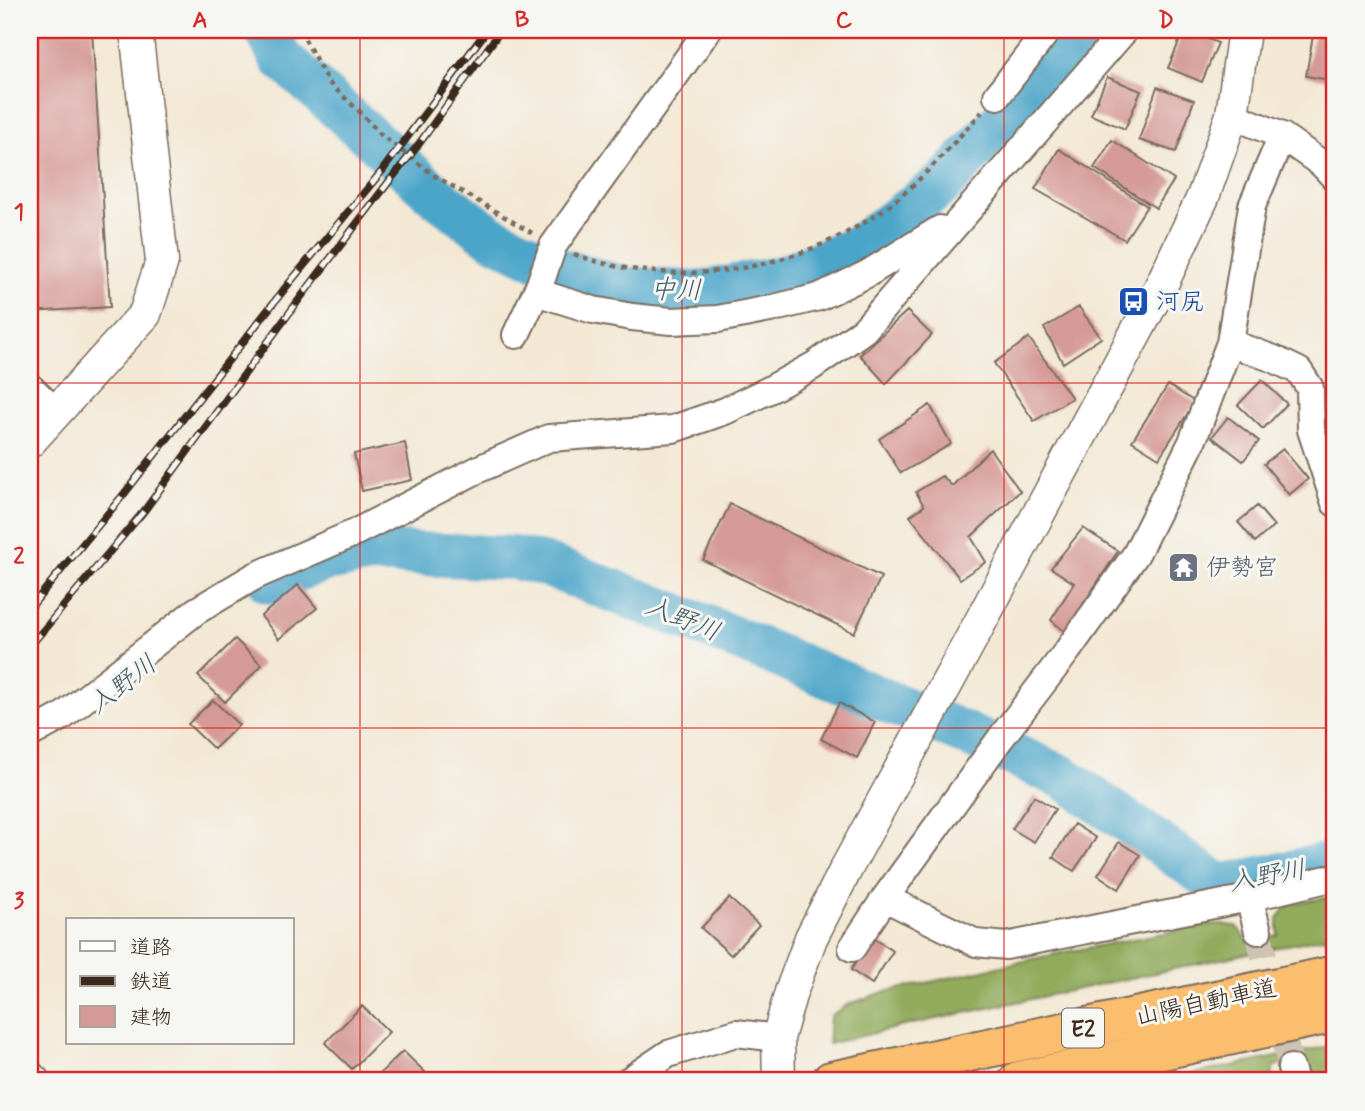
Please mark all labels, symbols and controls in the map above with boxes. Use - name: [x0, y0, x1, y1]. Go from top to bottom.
- text: A: [192, 6, 208, 36]
- text: B: [515, 6, 530, 36]
- text: C: [836, 6, 853, 36]
- text: D: [1158, 6, 1174, 36]
- text: 1: [14, 198, 24, 228]
- water label: 中川: [650, 274, 702, 308]
- bus stop icon: 河尻: [1116, 284, 1150, 318]
- place label: 河尻: [1156, 287, 1204, 318]
- text: 2: [13, 542, 25, 572]
- temple icon: 伊勢宮: [1166, 550, 1200, 584]
- place label: 伊勢宮: [1206, 553, 1278, 584]
- water label: 入野川: [640, 589, 725, 650]
- water label: 入野川: [82, 648, 164, 723]
- water label: 入野川: [1226, 853, 1309, 900]
- text: 3: [14, 887, 25, 917]
- legend: [66, 918, 294, 1044]
- text: 道路: [130, 934, 172, 962]
- text: 鉄道: [130, 968, 172, 996]
- street label: 山陽自動車道: [1133, 973, 1280, 1034]
- text: 建物: [130, 1004, 172, 1032]
- road number: E2: [1062, 1009, 1104, 1048]

